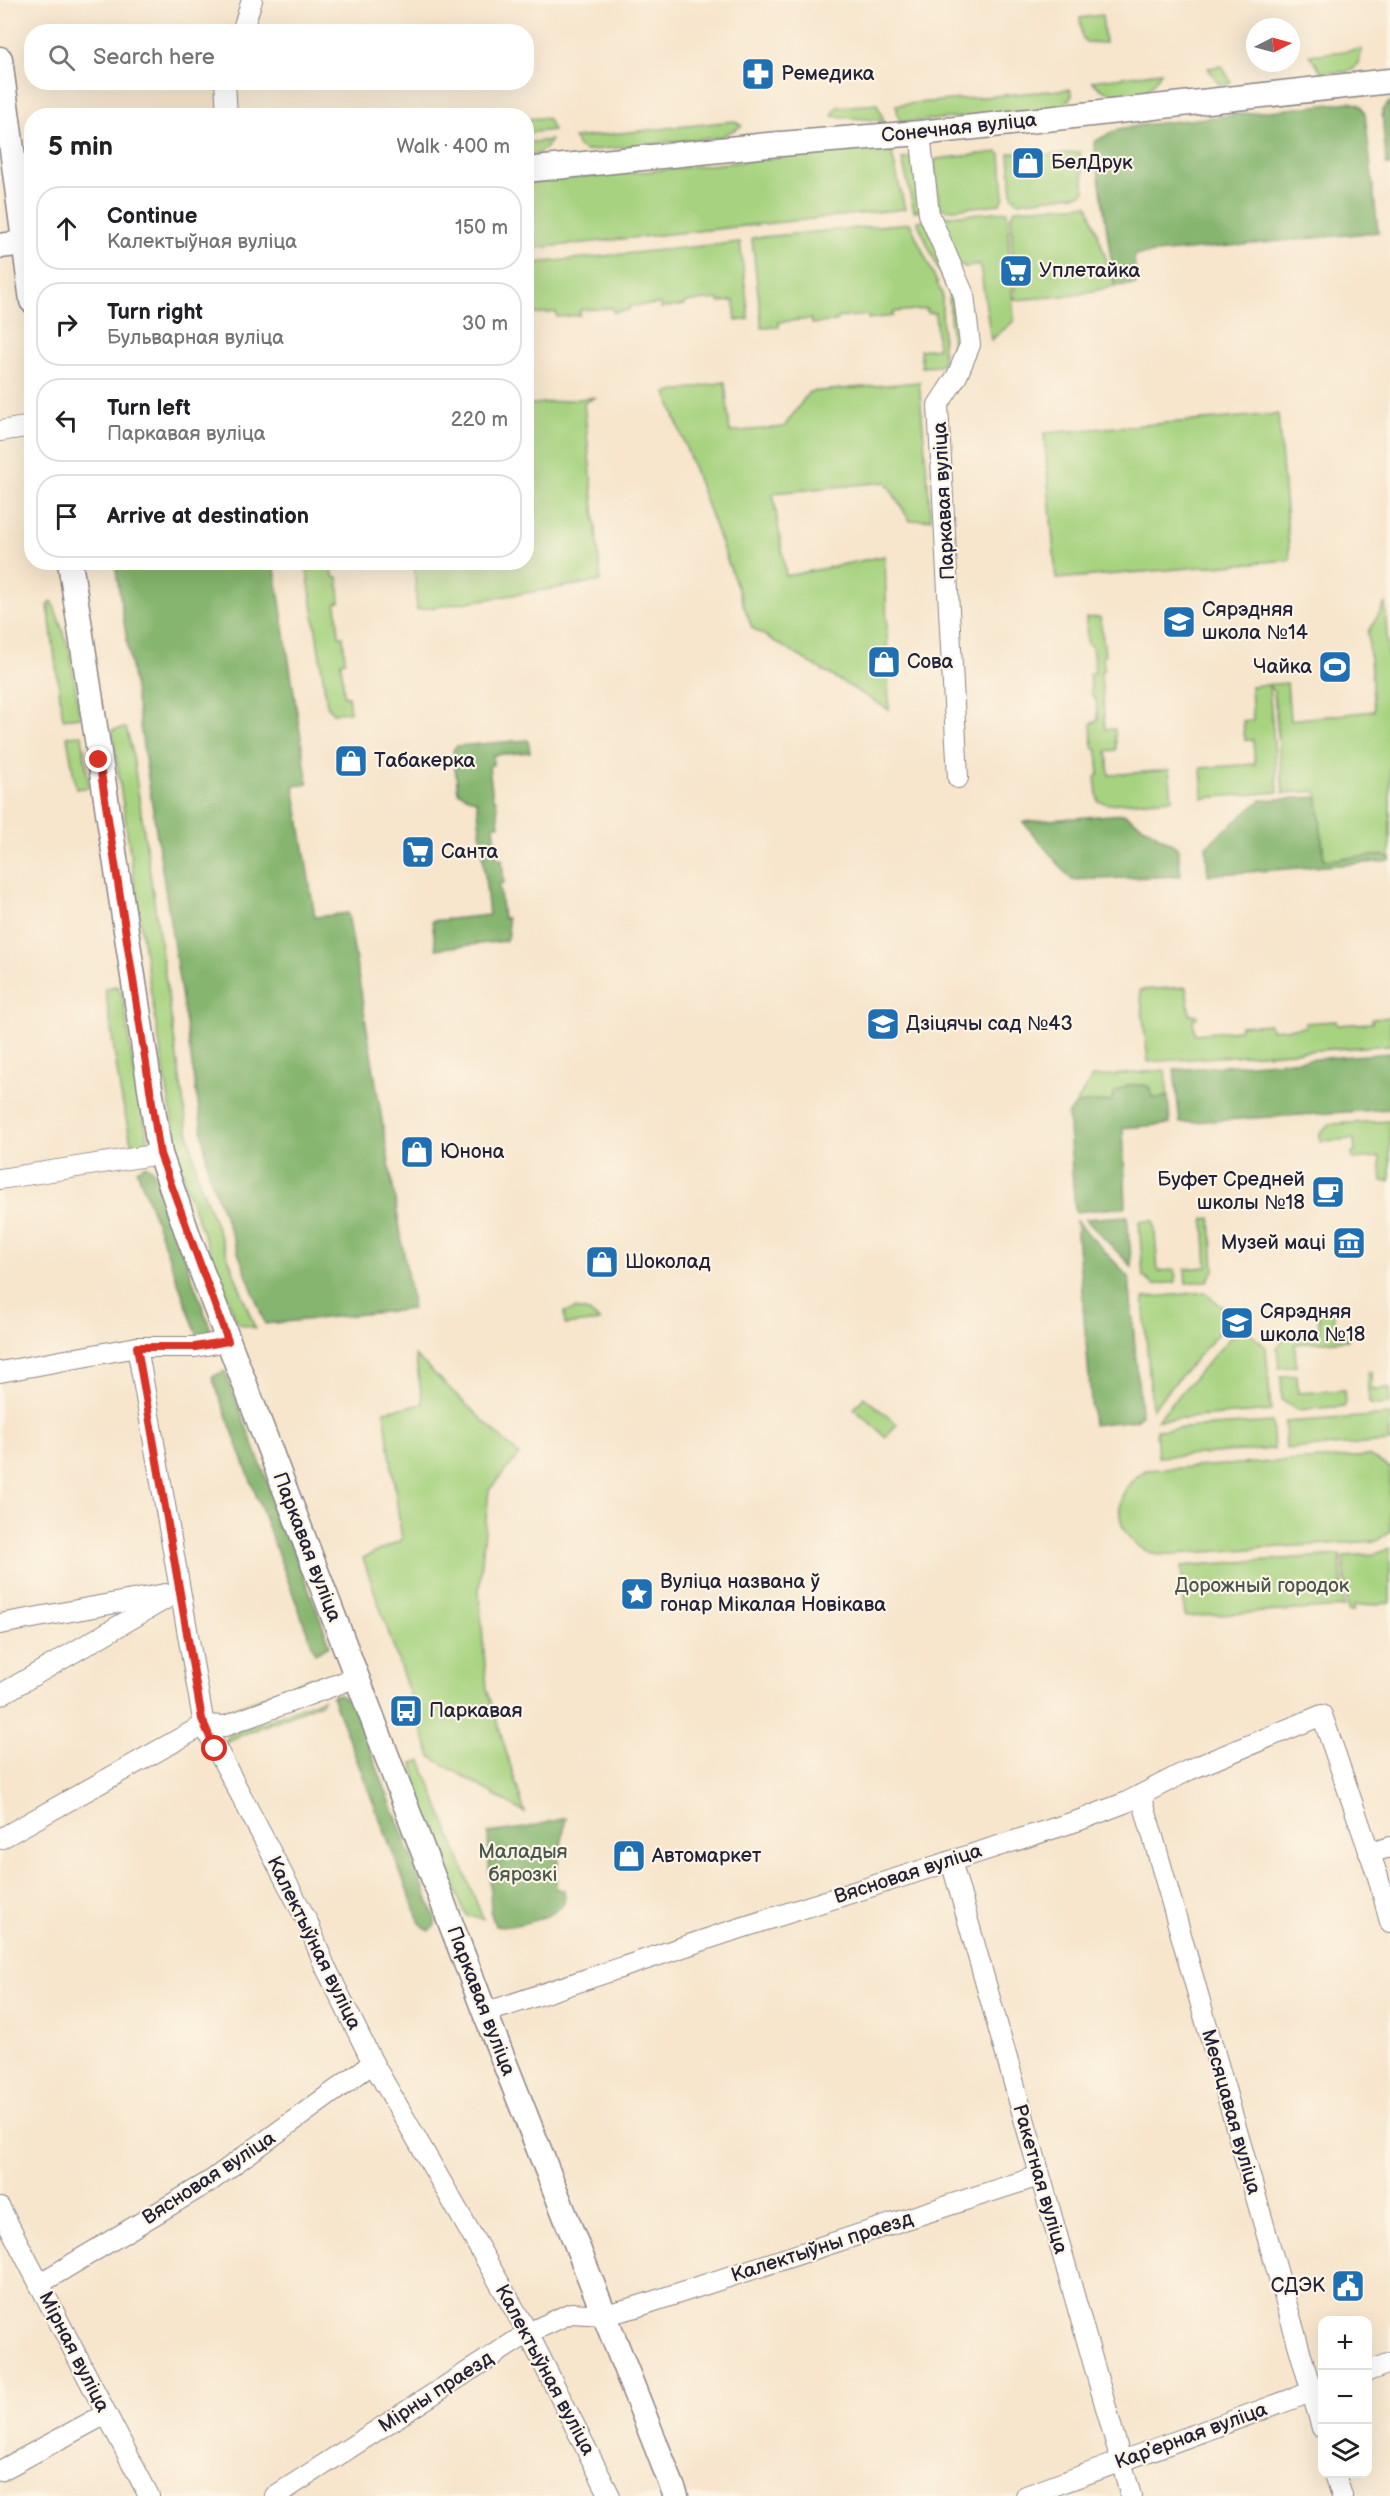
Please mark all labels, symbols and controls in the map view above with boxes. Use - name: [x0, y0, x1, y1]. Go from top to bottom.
- north arrow: [1246, 18, 1300, 72]
- search box: [24, 24, 534, 90]
- icon: search: [45, 41, 78, 74]
- text: Search here: [93, 44, 215, 71]
- pharmacy icon: Ремедика: [740, 56, 776, 92]
- place label: Ремедика: [781, 62, 875, 86]
- street label: Сонечная вуліца: [880, 108, 1038, 148]
- text: 5 min: [48, 132, 113, 163]
- text: Walk · 400 m: [397, 135, 510, 159]
- shop icon: БелДрук: [1010, 145, 1046, 181]
- place label: БелДрук: [1051, 151, 1133, 175]
- text: Continue: [107, 203, 197, 230]
- icon: ahead: [50, 212, 83, 245]
- text: 150 m: [455, 216, 508, 240]
- text: Калектыўная вуліца: [107, 230, 297, 254]
- supermarket icon: Уплетайка: [998, 253, 1034, 289]
- place label: Уплетайка: [1039, 259, 1141, 283]
- text: Turn right: [107, 299, 203, 326]
- icon: right: [50, 308, 83, 341]
- text: 30 m: [462, 312, 508, 336]
- text: Бульварная вуліца: [107, 326, 284, 350]
- text: Turn left: [107, 395, 191, 422]
- icon: left: [50, 404, 83, 437]
- text: 220 m: [451, 408, 508, 432]
- street label: Паркавая вуліца: [928, 421, 960, 581]
- text: Паркавая вуліца: [107, 422, 266, 446]
- icon: arrive: [50, 500, 83, 533]
- text: Arrive at destination: [107, 503, 309, 530]
- place label: Сярэдняя школа №14: [1202, 598, 1308, 645]
- school or university icon: Сярэдняя школа №14: [1161, 604, 1197, 640]
- shop icon: Сова: [866, 644, 902, 680]
- sports icon: Чайка: [1317, 649, 1353, 685]
- place label: Сова: [907, 650, 953, 674]
- place label: Чайка: [1253, 655, 1312, 679]
- shop icon: Табакерка: [333, 743, 369, 779]
- route end: [85, 746, 111, 772]
- place label: Табакерка: [374, 749, 476, 773]
- supermarket icon: Санта: [400, 834, 436, 870]
- place label: Санта: [441, 840, 499, 864]
- school or university icon: Дзіцячы сад №43: [865, 1006, 901, 1042]
- place label: Дзіцячы сад №43: [906, 1012, 1073, 1036]
- shop icon: Юнона: [399, 1134, 435, 1170]
- place label: Юнона: [440, 1140, 505, 1164]
- place label: Буфет Средней школы №18: [1157, 1168, 1305, 1215]
- cafe icon: Буфет Средней школы №18: [1310, 1174, 1346, 1210]
- museum icon: Музей маці: [1331, 1225, 1367, 1261]
- place label: Музей маці: [1221, 1231, 1326, 1255]
- shop icon: Шоколад: [584, 1244, 620, 1280]
- place label: Шоколад: [625, 1250, 711, 1274]
- place label: Сярэдняя школа №18: [1260, 1300, 1365, 1347]
- school or university icon: Сярэдняя школа №18: [1219, 1305, 1255, 1341]
- street label: Паркавая вуліца: [267, 1469, 347, 1625]
- place label: Вуліца названа ў гонар Мікалая Новікава: [660, 1570, 886, 1617]
- park label: Дорожный городок: [1175, 1574, 1350, 1598]
- place icon: Вуліца названа ў гонар Мікалая Новікава: [619, 1576, 655, 1612]
- bus stop icon: Паркавая: [388, 1693, 424, 1729]
- place label: Паркавая: [429, 1699, 523, 1723]
- route start: [201, 1735, 227, 1761]
- shop icon: Автомаркет: [611, 1838, 647, 1874]
- street label: Вясновая вуліца: [831, 1839, 985, 1909]
- park label: Маладыя бярозкі: [478, 1840, 568, 1887]
- place label: Автомаркет: [651, 1844, 762, 1868]
- street label: Калектыўная вуліца: [262, 1852, 367, 2034]
- street label: Паркавая вуліца: [441, 1923, 521, 2079]
- street label: Месяцавая вуліца: [1196, 2027, 1266, 2198]
- street label: Ракетная вуліца: [1007, 2101, 1073, 2257]
- street label: Вясновая вуліца: [138, 2126, 280, 2230]
- street label: Калектыўны праезд: [728, 2206, 916, 2288]
- public building icon: СДЭК: [1330, 2268, 1366, 2304]
- place label: СДЭК: [1271, 2274, 1325, 2298]
- street label: Калектыўная вуліца: [490, 2280, 600, 2460]
- street label: Мірная вуліца: [33, 2288, 115, 2416]
- map controls: [1318, 2316, 1372, 2478]
- button: +: [1318, 2316, 1372, 2370]
- street label: Мірны праезд: [374, 2346, 498, 2438]
- button: −: [1318, 2370, 1372, 2424]
- street label: Карʼерная вуліца: [1112, 2397, 1271, 2475]
- button: layers: [1318, 2424, 1372, 2478]

